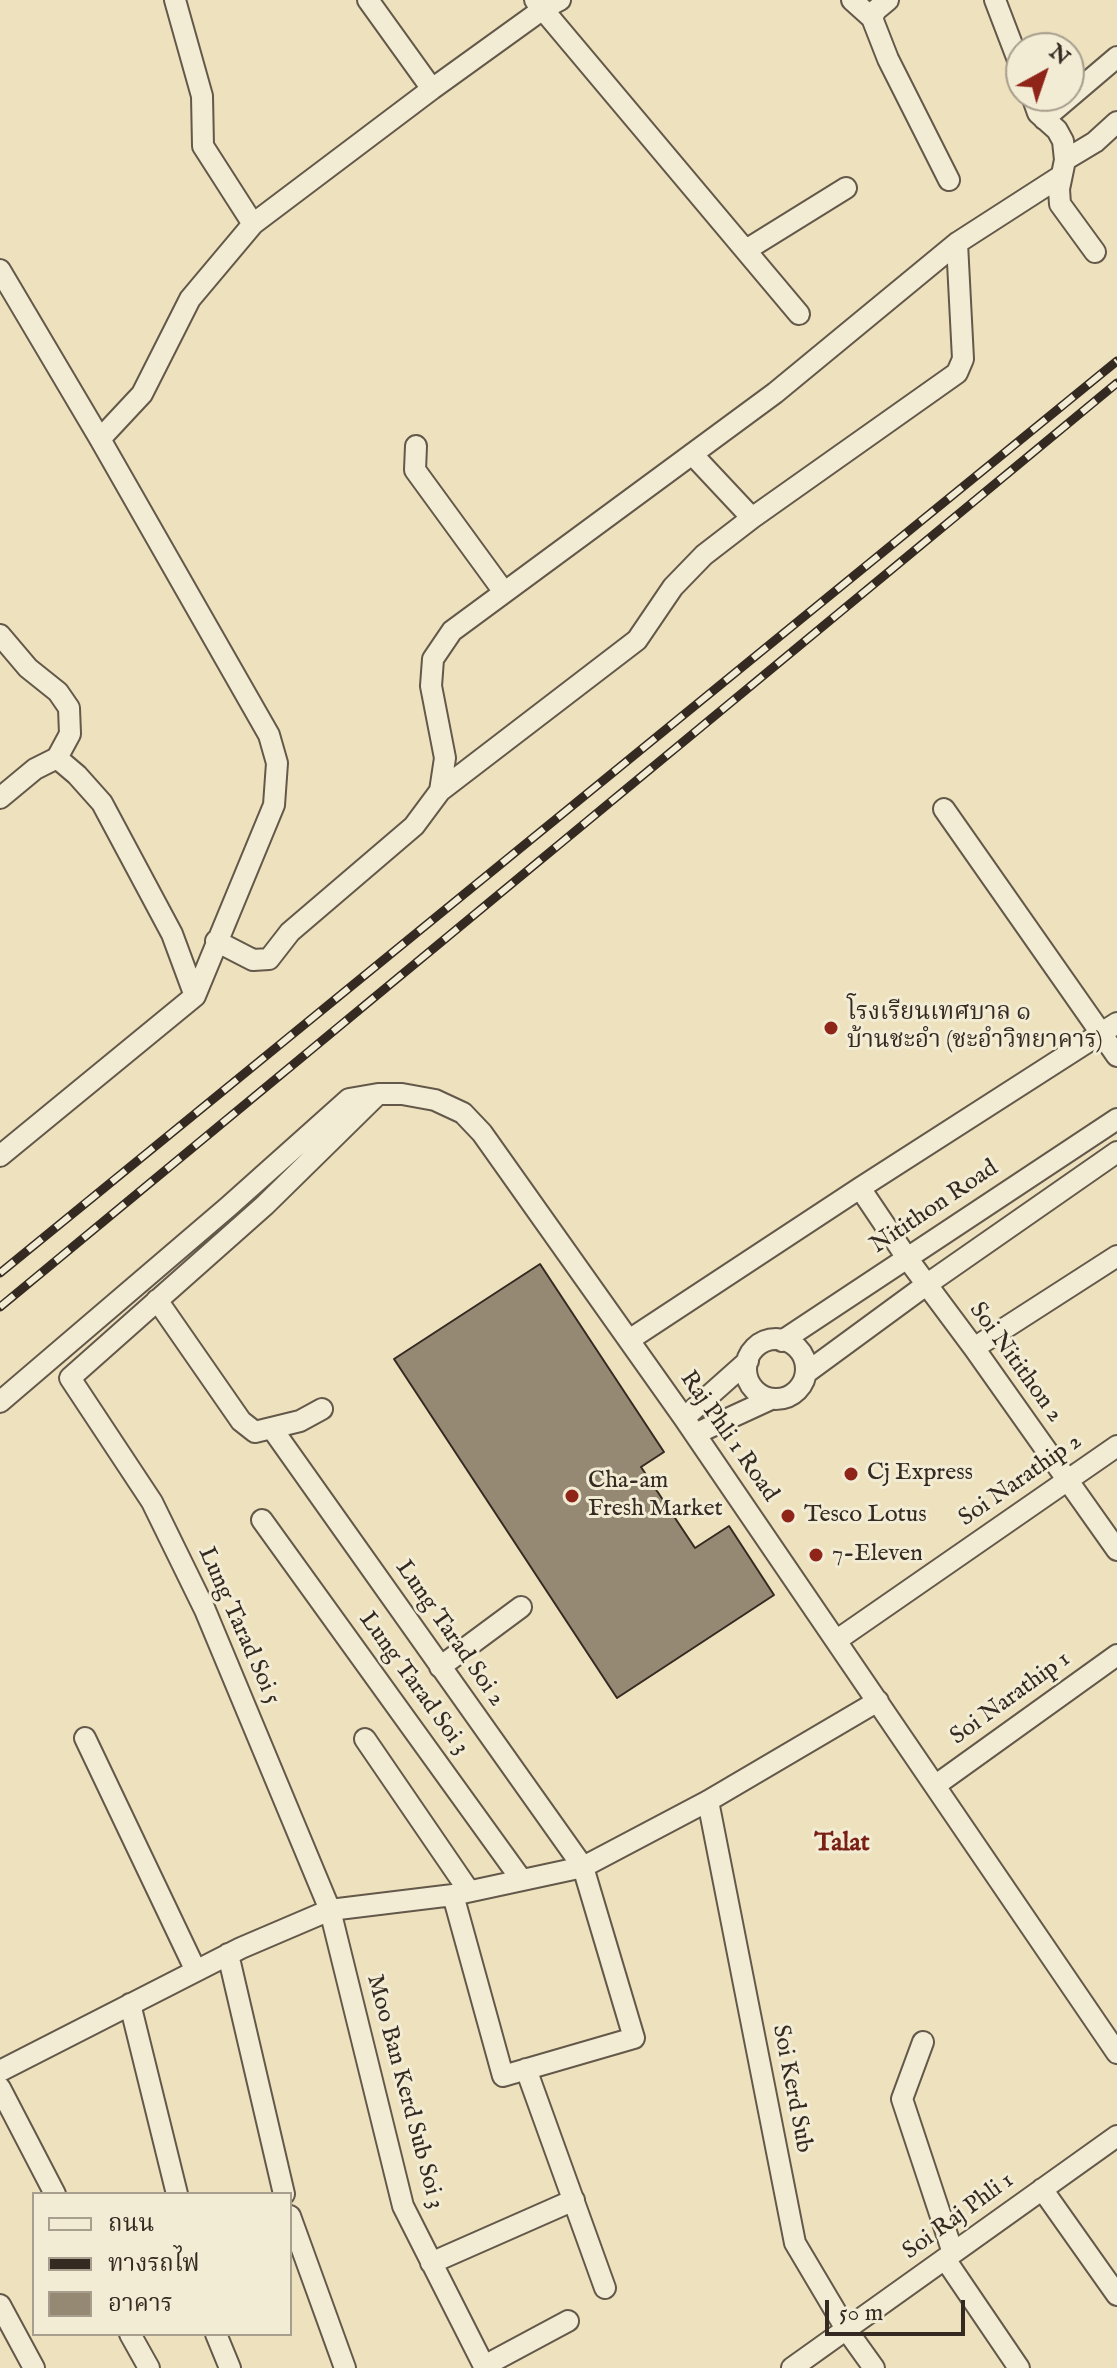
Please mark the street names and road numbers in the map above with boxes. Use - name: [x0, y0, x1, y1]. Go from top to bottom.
- street label: Nitithon Road: [866, 1155, 1004, 1261]
- street label: Soi Nitithon 2: [962, 1297, 1068, 1429]
- street label: Raj Phli 1 Road: [672, 1366, 784, 1508]
- street label: Soi Narathip 2: [954, 1428, 1088, 1534]
- street label: Lung Tarad Soi 5: [190, 1543, 286, 1709]
- street label: Lung Tarad Soi 2: [388, 1555, 510, 1713]
- street label: Lung Tarad Soi 3: [352, 1607, 474, 1761]
- street label: Soi Narathip 1: [945, 1646, 1077, 1752]
- street label: Moo Ban Kerd Sub Soi 3: [359, 1972, 449, 2212]
- street label: Soi Kerd Sub: [764, 2023, 818, 2155]
- street label: Soi Raj Phli 1: [898, 2167, 1020, 2267]

